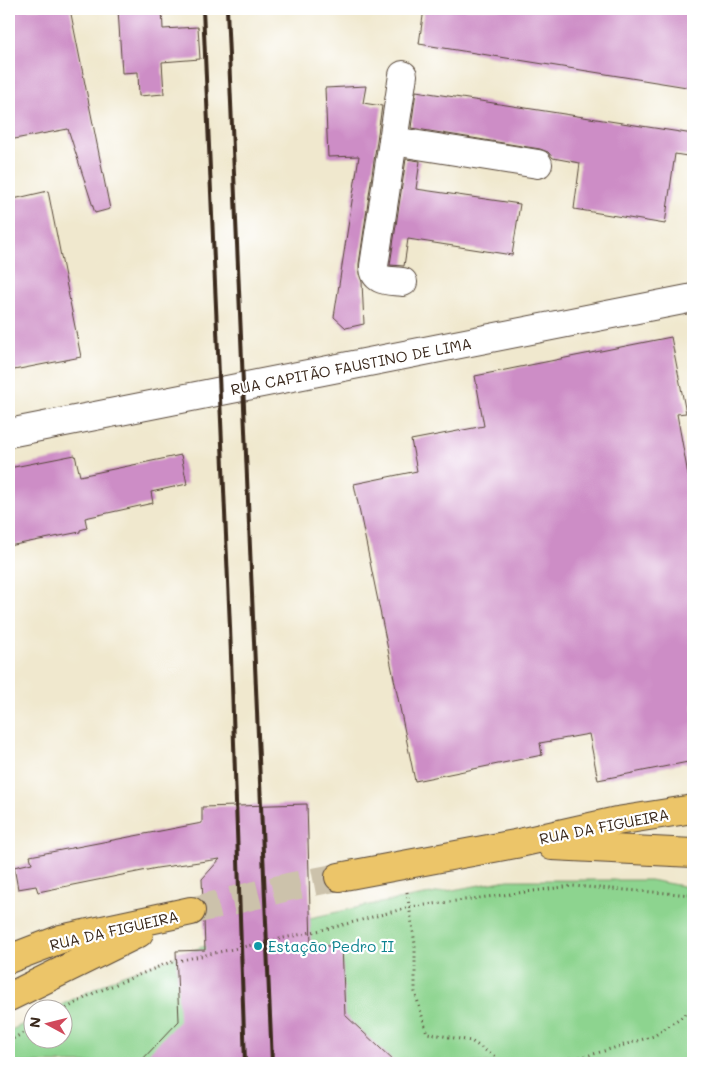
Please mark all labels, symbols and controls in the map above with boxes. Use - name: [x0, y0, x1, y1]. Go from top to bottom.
- street label: RUA CAPITÃO FAUSTINO DE LIMA: [229, 333, 473, 399]
- street label: RUA DA FIGUEIRA: [538, 804, 670, 848]
- street label: RUA DA FIGUEIRA: [48, 905, 180, 955]
- place label: Estação Pedro II: [268, 936, 394, 956]
- marker: Estação Pedro II: [252, 940, 264, 952]
- north arrow: [22, 1000, 72, 1050]
- text: N: [25, 1016, 45, 1029]

